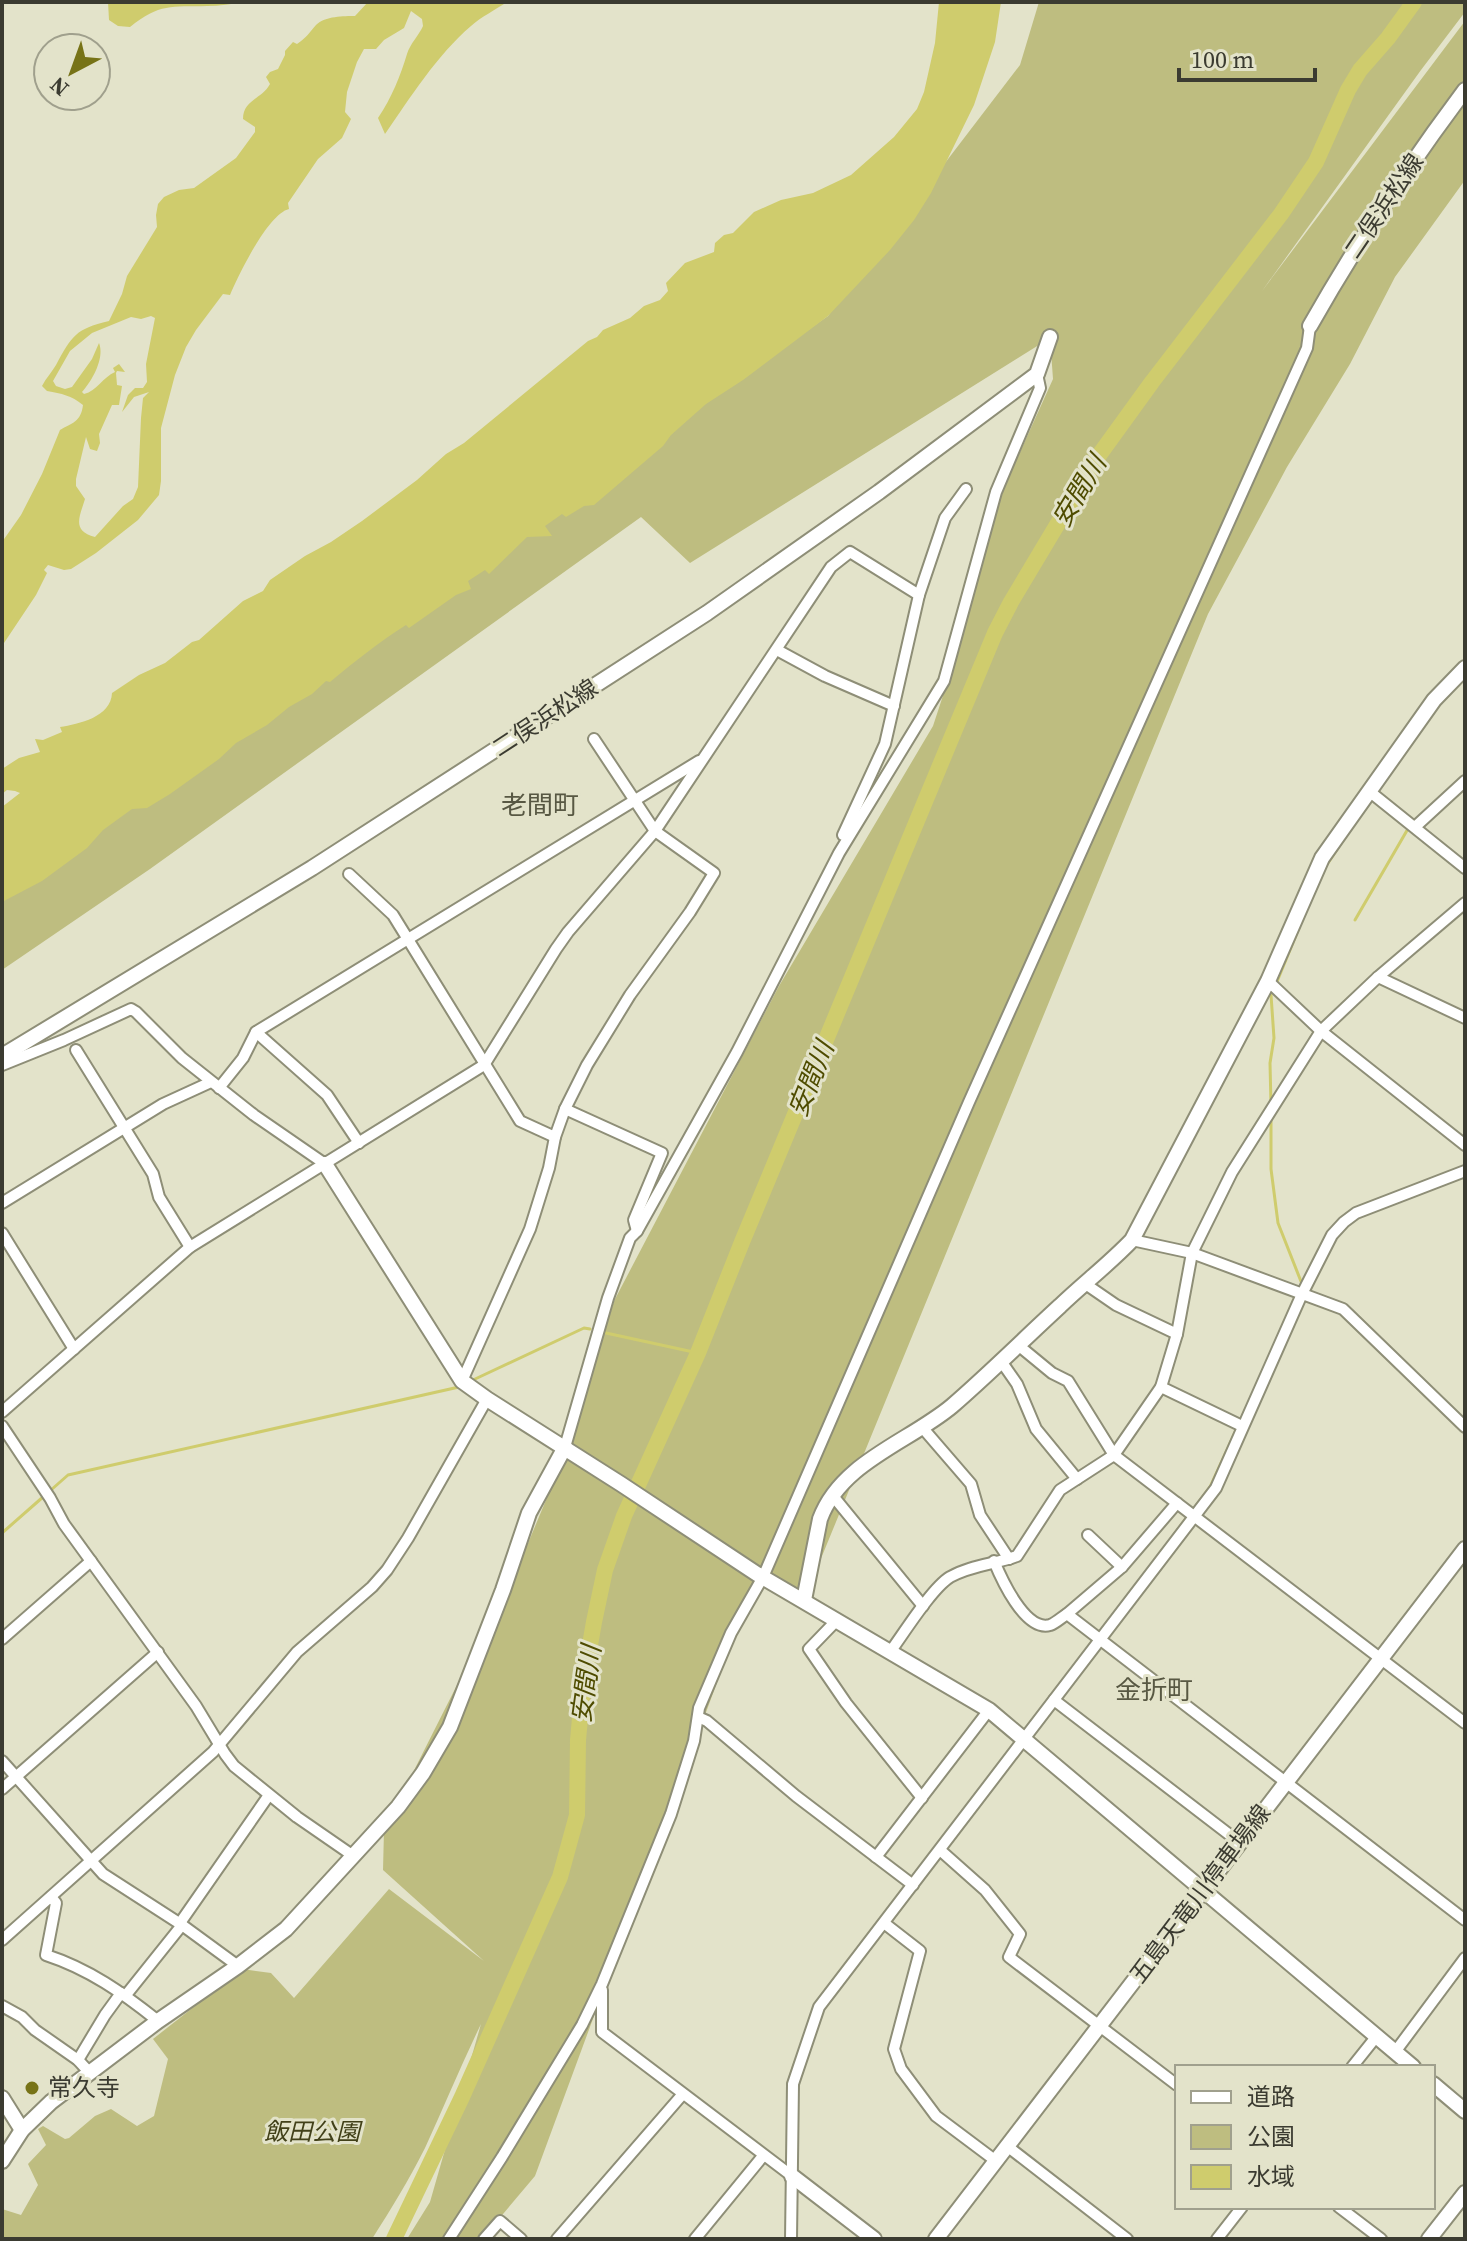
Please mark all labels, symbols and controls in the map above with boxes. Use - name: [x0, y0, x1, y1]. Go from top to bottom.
- north arrow: [32, 32, 112, 112]
- scale bar: [1179, 32, 1315, 82]
- text: 100 m: [1191, 43, 1254, 76]
- text: N: [43, 71, 75, 104]
- street label: 二俣浜松線: [1336, 147, 1431, 265]
- water label: 安間川: [1043, 446, 1116, 534]
- street label: 二俣浜松線: [485, 671, 604, 764]
- district label: 老間町: [501, 787, 579, 823]
- water label: 安間川: [780, 1033, 843, 1122]
- water label: 安間川: [563, 1640, 610, 1725]
- district label: 金折町: [1115, 1672, 1193, 1708]
- street label: 五島天竜川停車場線: [1121, 1798, 1278, 1990]
- legend: [1175, 2065, 1435, 2209]
- place label: 常久寺: [48, 2071, 120, 2104]
- marker: 常久寺: [23, 2079, 41, 2097]
- text: 道路: [1247, 2080, 1295, 2113]
- park label: 飯田公園: [264, 2115, 363, 2148]
- text: 公園: [1247, 2120, 1295, 2153]
- text: 水域: [1247, 2160, 1295, 2193]

